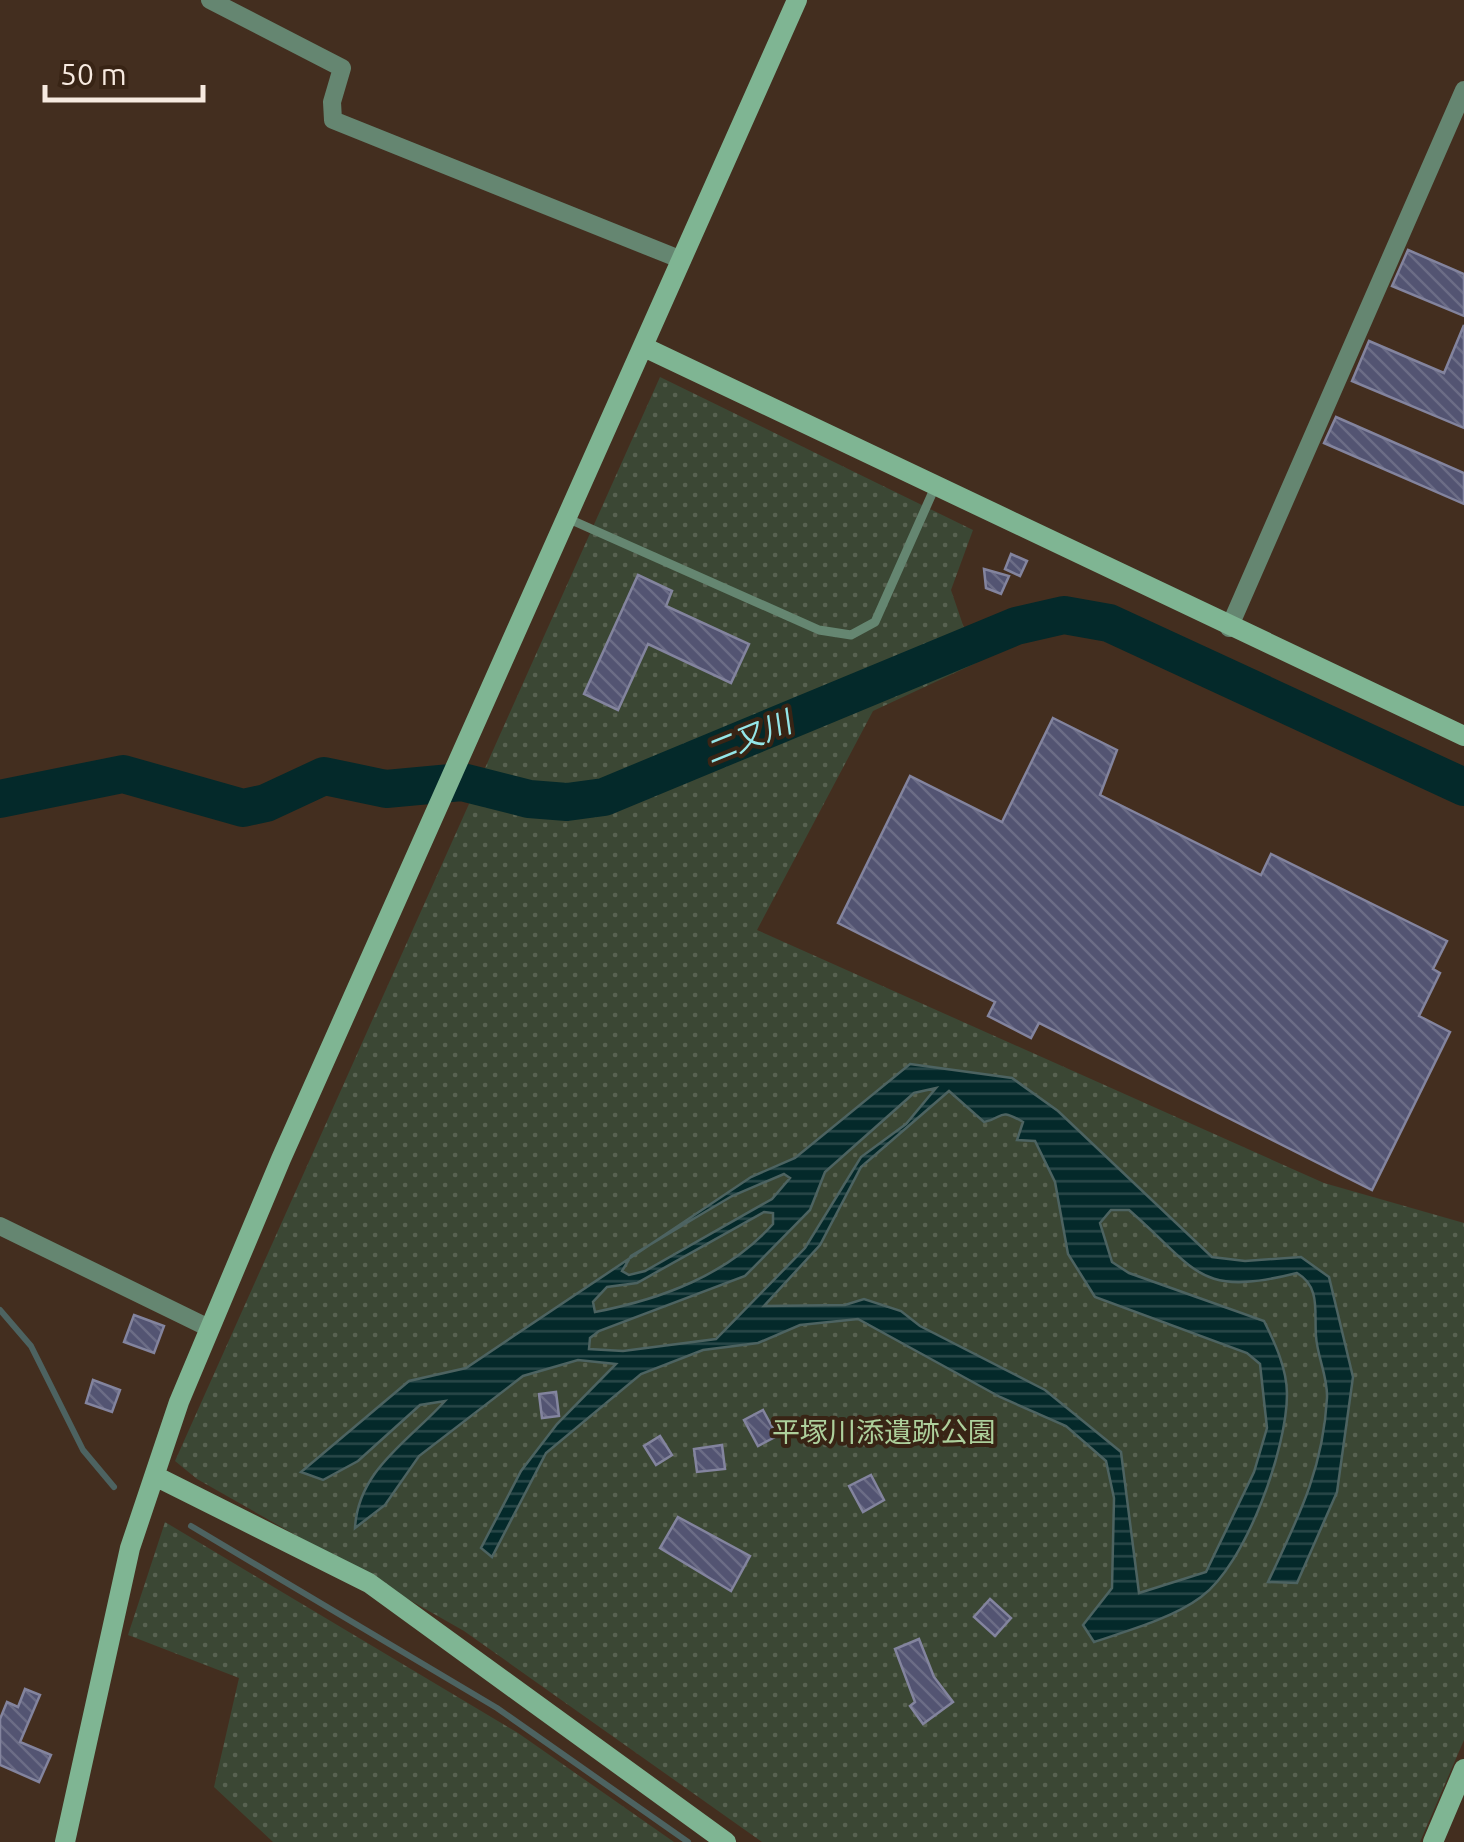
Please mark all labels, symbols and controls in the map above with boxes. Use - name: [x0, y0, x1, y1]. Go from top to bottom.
- scale bar: [45, 40, 202, 102]
- text: 50 m: [60, 57, 127, 91]
- water label: 二又川: [700, 703, 799, 770]
- park label: 平塚川添遺跡公園: [772, 1416, 996, 1447]

